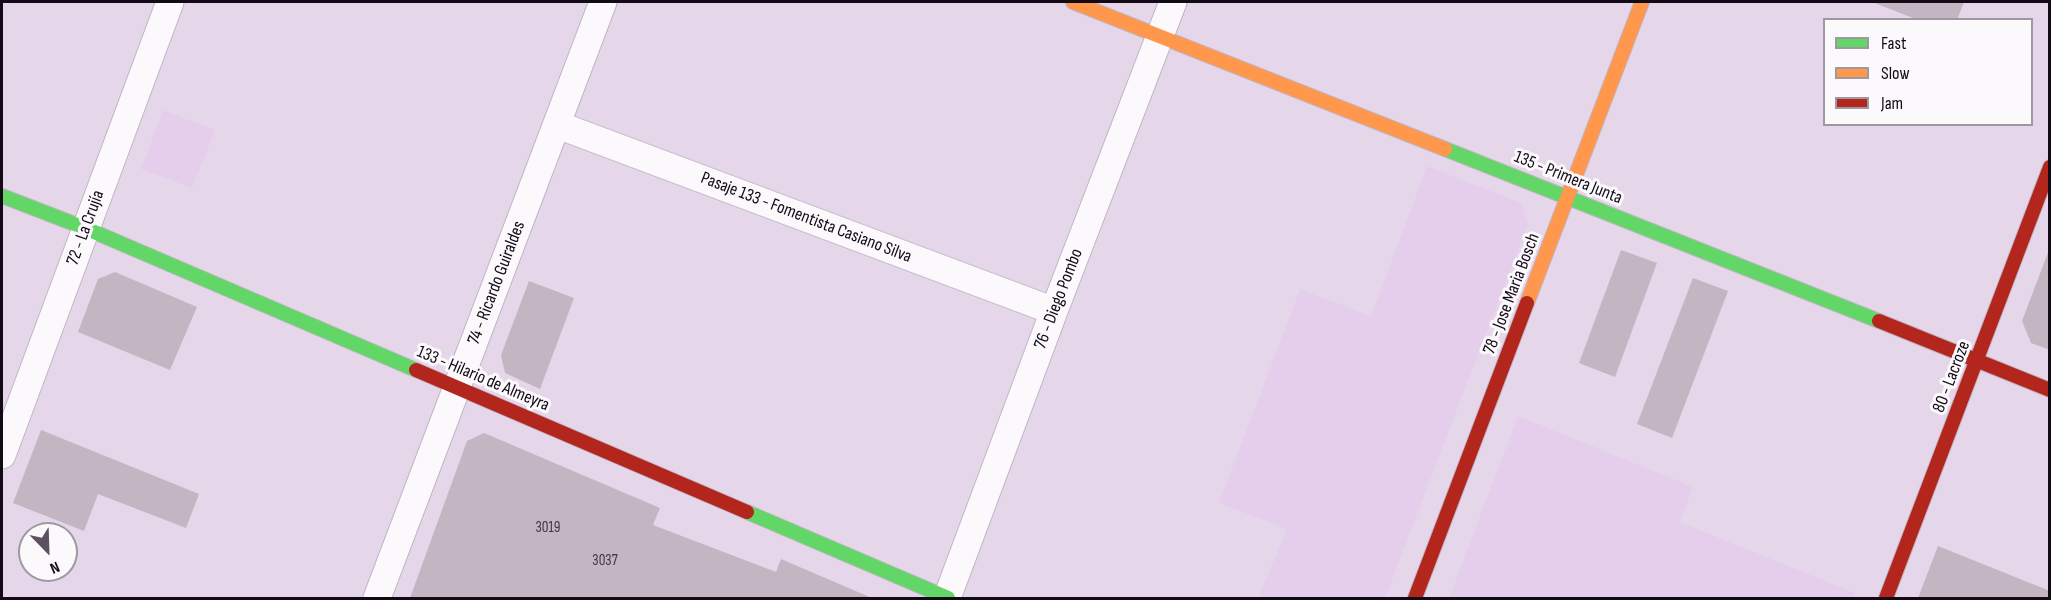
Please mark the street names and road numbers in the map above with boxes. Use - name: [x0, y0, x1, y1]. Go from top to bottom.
- street label: 135 - Primera Junta: [1511, 147, 1625, 209]
- street label: Pasaje 133 - Fomentista Casiano Silva: [698, 168, 914, 268]
- street label: 72 - La Crujía: [62, 188, 110, 268]
- street label: 74 - Ricardo Guiraldes: [464, 218, 530, 348]
- street label: 78 - Jose Maria Bosch: [1479, 230, 1545, 358]
- street label: 76 - Diego Pombo: [1030, 246, 1088, 352]
- street label: 80 - Lacroze: [1929, 338, 1975, 416]
- street label: 133 - Hilario de Almeyra: [414, 341, 552, 417]

